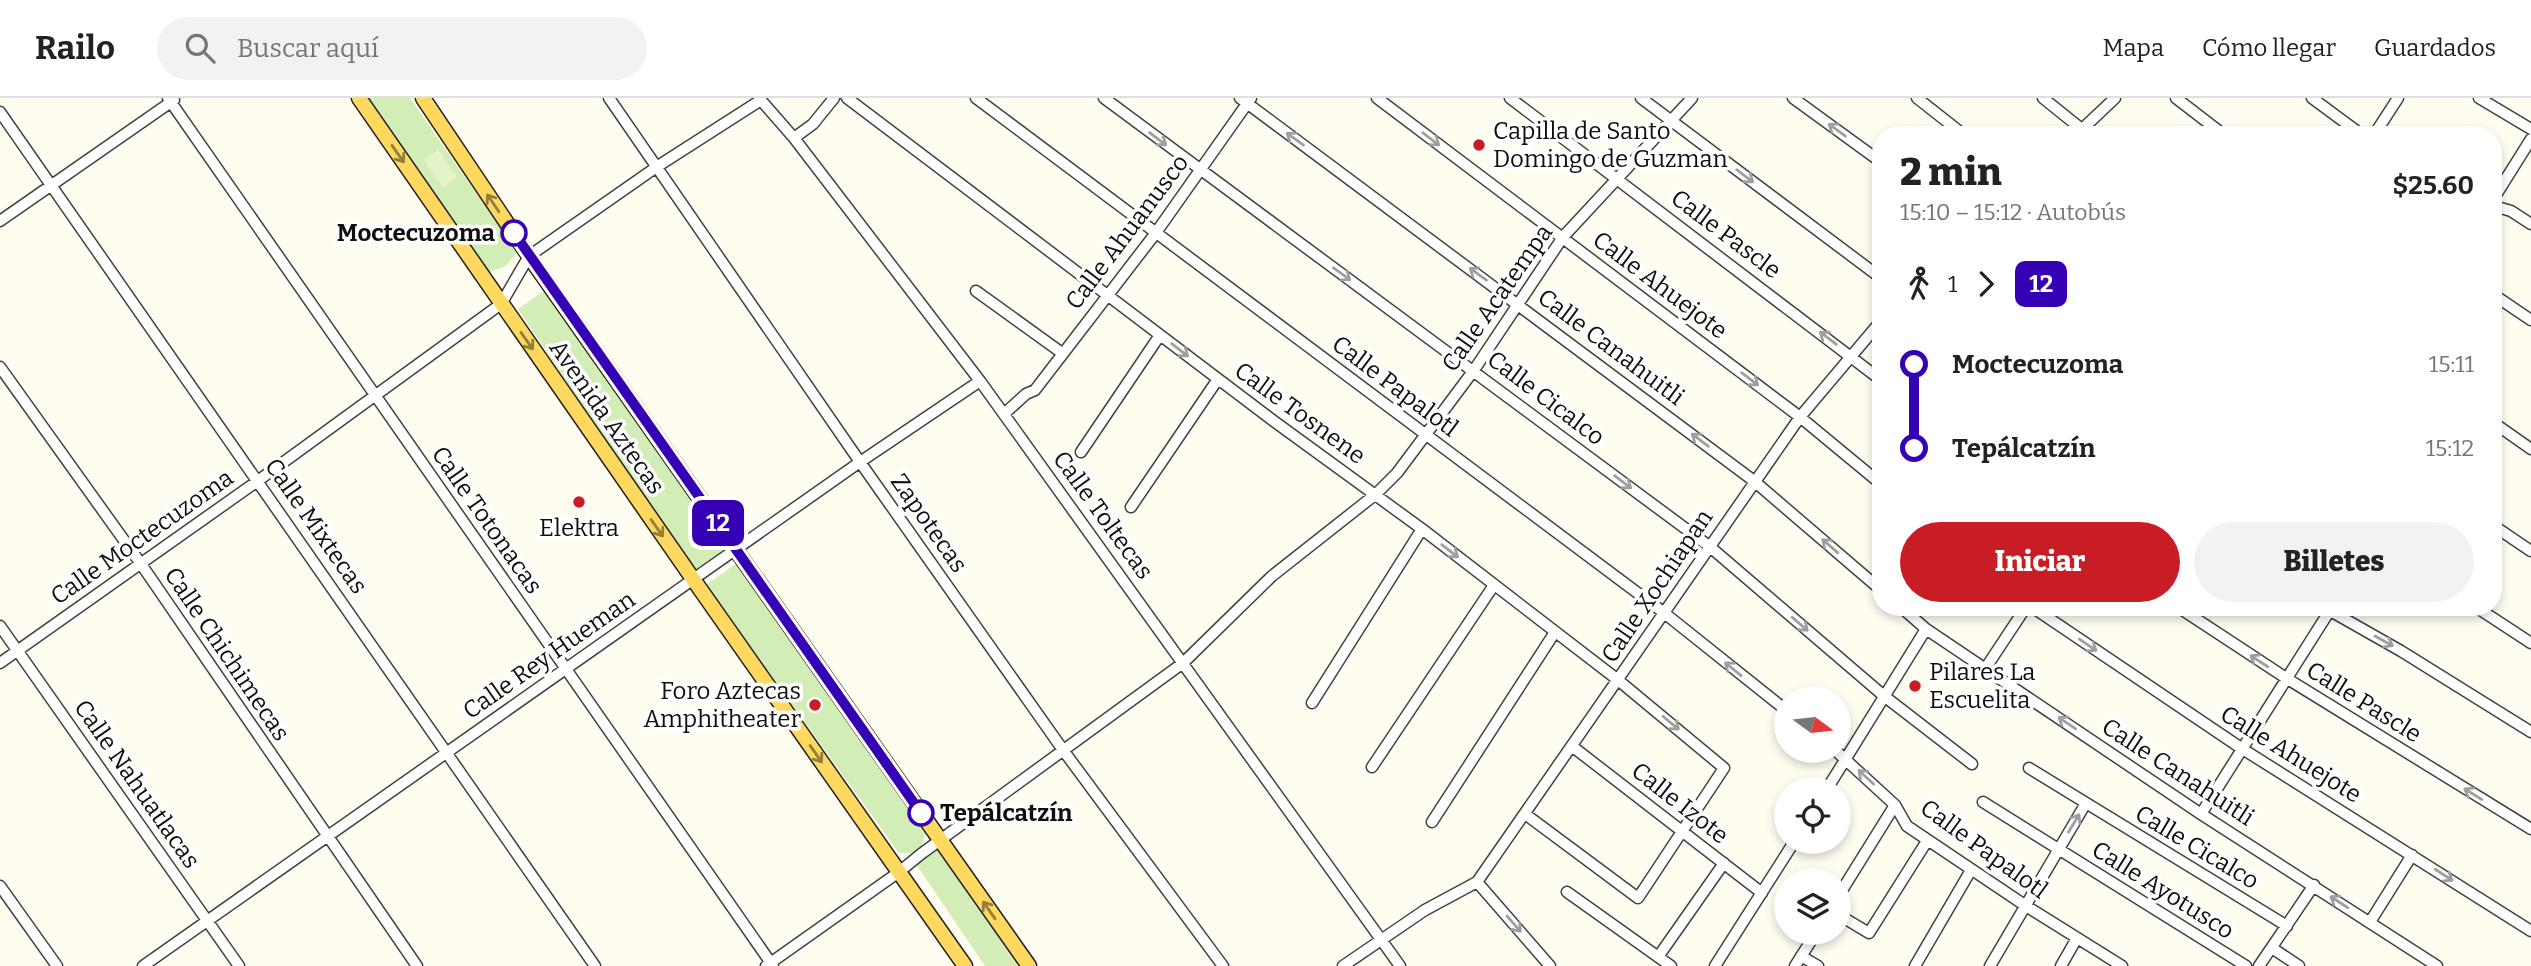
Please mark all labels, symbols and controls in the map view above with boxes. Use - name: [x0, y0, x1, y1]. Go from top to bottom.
- search box: [157, 17, 647, 80]
- text: Railo: [35, 28, 115, 68]
- icon: search: [181, 29, 219, 67]
- text: Buscar aquí: [237, 33, 379, 64]
- text: Mapa: [2103, 34, 2164, 62]
- text: Cómo llegar: [2202, 34, 2336, 62]
- text: Guardados: [2374, 34, 2496, 62]
- place label: Capilla de Santo Domingo de Guzman: [1493, 117, 1728, 173]
- one-way arrow: [1828, 123, 1847, 137]
- one-way arrow: [1422, 131, 1441, 146]
- one-way arrow: [1149, 132, 1167, 147]
- one-way arrow: [1286, 132, 1305, 146]
- marker: Capilla de Santo Domingo de Guzman: [1471, 137, 1487, 153]
- one-way arrow: [391, 144, 405, 163]
- street label: Calle Ahuanusco: [1060, 149, 1194, 315]
- text: 2 min: [1900, 149, 2002, 195]
- one-way arrow: [1735, 169, 1754, 183]
- text: $25.60: [2392, 170, 2474, 201]
- street label: Calle Pascle: [1666, 184, 1786, 284]
- one-way arrow: [486, 193, 500, 213]
- text: 15:10 – 15:12 · Autobús: [1900, 198, 2126, 226]
- place label: Moctecuzoma: [337, 219, 496, 247]
- street label: Calle Acatempa: [1436, 219, 1558, 377]
- marker: Moctecuzoma: [501, 220, 527, 246]
- street label: Calle Ahuejote: [1587, 225, 1733, 345]
- icon: walk: [1900, 265, 1938, 303]
- icon: forward: [1967, 265, 2005, 303]
- one-way arrow: [1332, 267, 1351, 281]
- one-way arrow: [1469, 267, 1488, 282]
- text: 1: [1948, 270, 1957, 298]
- text: 12: [2029, 270, 2053, 298]
- street label: Calle Canahuitli: [1532, 283, 1690, 411]
- street label: Calle Papalotl: [1327, 330, 1463, 442]
- one-way arrow: [1819, 330, 1838, 345]
- one-way arrow: [520, 331, 534, 351]
- street label: Avenida Aztecas: [544, 335, 670, 499]
- one-way arrow: [1171, 343, 1189, 358]
- street label: Calle Cicalco: [1482, 345, 1610, 451]
- text: Moctecuzoma: [1952, 349, 2123, 380]
- text: 15:11: [2429, 350, 2474, 378]
- street label: Calle Tosnene: [1229, 356, 1371, 470]
- one-way arrow: [1740, 372, 1759, 386]
- one-way arrow: [1690, 433, 1709, 448]
- text: Tepálcatzín: [1952, 433, 2096, 464]
- text: 15:12: [2426, 434, 2474, 462]
- street label: Calle Totonacas: [426, 441, 548, 599]
- street label: Calle Toltecas: [1047, 446, 1159, 584]
- street label: Calle Mixtecas: [259, 453, 373, 599]
- street label: Calle Moctecuzoma: [45, 464, 239, 610]
- street label: Zapotecas: [885, 468, 973, 578]
- one-way arrow: [1613, 475, 1632, 489]
- marker: Elektra: [571, 494, 587, 510]
- line badge: 12: [686, 500, 750, 546]
- street label: Calle Xochiapan: [1595, 504, 1719, 668]
- text: 12: [706, 509, 730, 537]
- place label: Elektra: [539, 514, 619, 542]
- one-way arrow: [650, 518, 664, 537]
- button: Iniciar: [1900, 522, 2180, 602]
- button: Billetes: [2194, 522, 2474, 602]
- one-way arrow: [1821, 538, 1839, 554]
- one-way arrow: [1441, 543, 1459, 558]
- street label: Calle Chichimecas: [159, 562, 295, 746]
- street label: Calle Rey Hueman: [458, 585, 640, 725]
- one-way arrow: [1791, 616, 1809, 632]
- one-way arrow: [2373, 634, 2393, 648]
- one-way arrow: [2078, 639, 2098, 653]
- one-way arrow: [2250, 653, 2269, 668]
- street label: Calle Pascle: [2301, 656, 2427, 748]
- place label: Pilares La Escuelita: [1929, 658, 2035, 714]
- one-way arrow: [1725, 661, 1743, 677]
- place label: Foro Aztecas Amphitheater: [643, 677, 801, 733]
- marker: Pilares La Escuelita: [1907, 678, 1923, 694]
- north arrow: [1774, 686, 1852, 763]
- map controls: [1774, 686, 1851, 945]
- street label: Calle Nahuatlacas: [68, 694, 206, 874]
- marker: Foro Aztecas Amphitheater: [807, 697, 823, 713]
- street label: Calle Ahuejote: [2215, 699, 2367, 809]
- street label: Calle Canahuitli: [2097, 712, 2259, 832]
- one-way arrow: [1661, 716, 1679, 731]
- one-way arrow: [2058, 716, 2077, 731]
- one-way arrow: [809, 744, 823, 763]
- street label: Calle Izote: [1626, 757, 1734, 849]
- one-way arrow: [1858, 769, 1875, 786]
- button: locate: [1774, 777, 1851, 854]
- one-way arrow: [2463, 786, 2483, 800]
- street label: Calle Papalotl: [1915, 794, 2053, 905]
- place label: Tepálcatzín: [940, 799, 1073, 827]
- street label: Calle Cicalco: [2130, 799, 2264, 895]
- marker: Tepálcatzín: [908, 800, 934, 826]
- one-way arrow: [2068, 813, 2082, 833]
- street label: Calle Ayotusco: [2087, 835, 2239, 945]
- button: layers: [1774, 868, 1851, 945]
- one-way arrow: [2434, 868, 2453, 883]
- one-way arrow: [2330, 894, 2349, 909]
- one-way arrow: [982, 901, 997, 920]
- one-way arrow: [1506, 915, 1522, 933]

